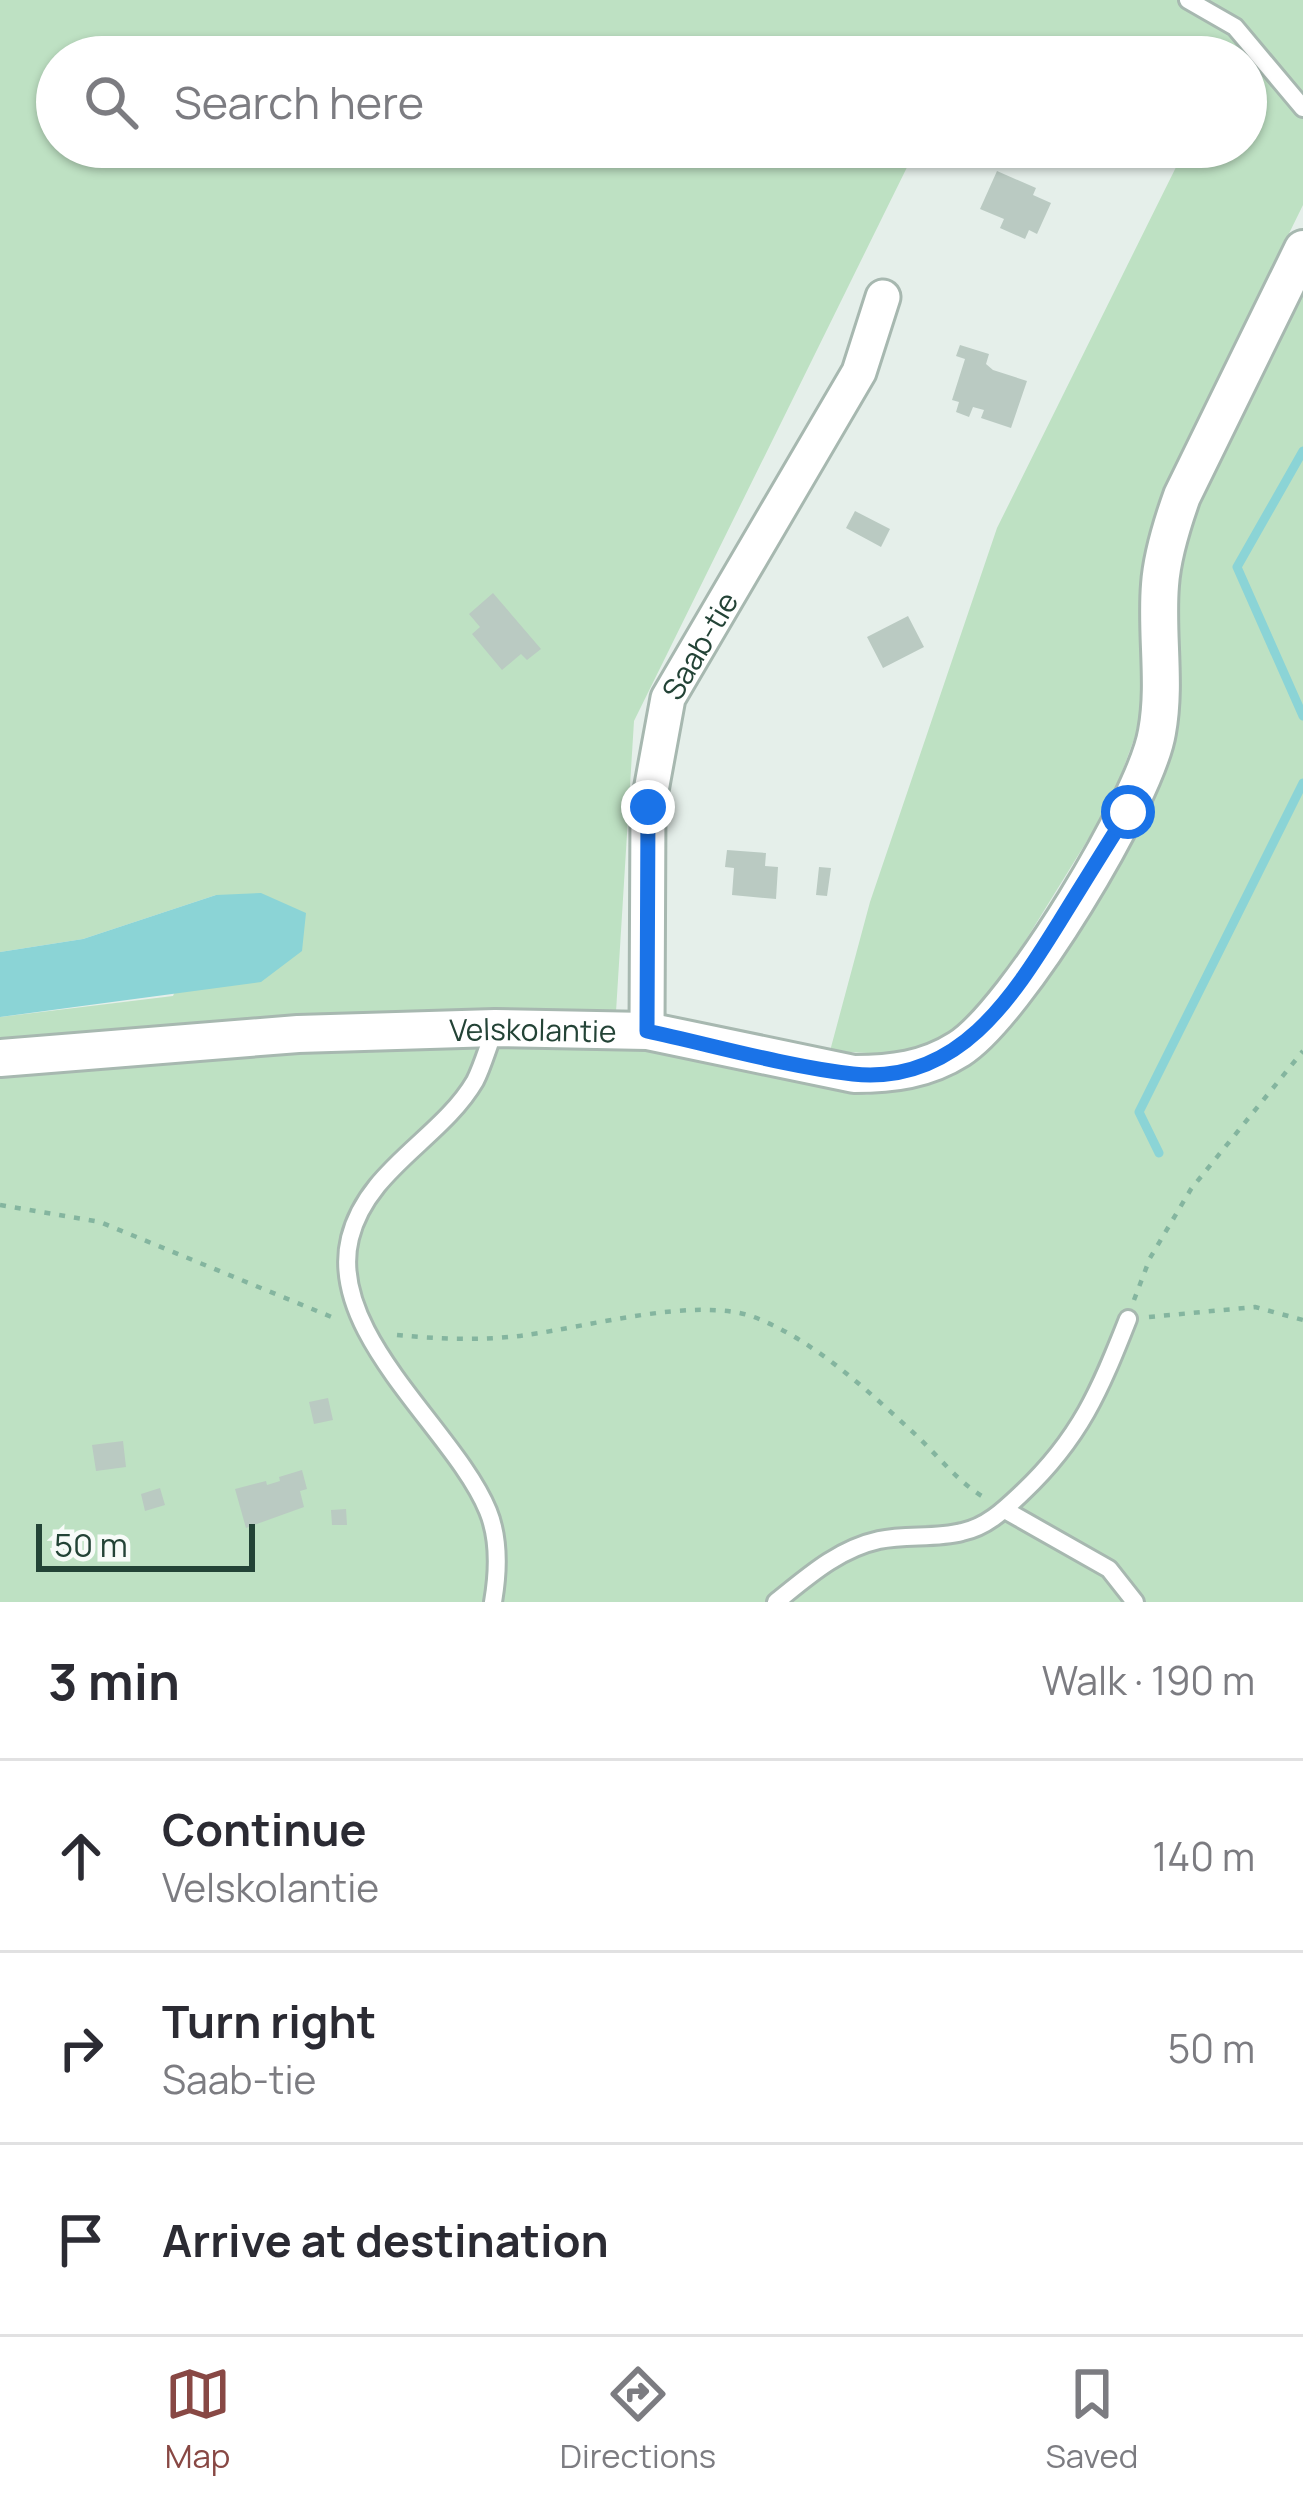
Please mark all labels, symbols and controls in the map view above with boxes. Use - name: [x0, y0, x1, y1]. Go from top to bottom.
- search box: [36, 36, 1267, 168]
- icon: search: [78, 69, 144, 135]
- text: Search here: [174, 71, 424, 133]
- street label: Saab-tie: [651, 584, 747, 707]
- route end: [621, 780, 675, 834]
- route start: [1101, 785, 1155, 839]
- street label: Velskolantie: [449, 1007, 617, 1051]
- scale bar: [36, 1518, 255, 1571]
- text: 50 m: [54, 1522, 128, 1567]
- text: 3 min: [48, 1646, 180, 1715]
- text: Walk · 190 m: [1042, 1653, 1255, 1707]
- text: Continue: [162, 1798, 367, 1860]
- icon: ahead: [48, 1823, 114, 1889]
- text: 140 m: [1152, 1829, 1255, 1883]
- text: Velskolantie: [162, 1860, 379, 1914]
- text: Turn right: [162, 1990, 376, 2052]
- icon: right: [48, 2015, 114, 2081]
- text: 50 m: [1168, 2021, 1255, 2075]
- text: Saab-tie: [162, 2052, 316, 2106]
- icon: arrive: [48, 2207, 114, 2273]
- text: Arrive at destination: [162, 2209, 609, 2271]
- tab: Map: [165, 2361, 231, 2478]
- tab: Directions: [560, 2361, 716, 2478]
- tab: Saved: [1045, 2361, 1138, 2478]

